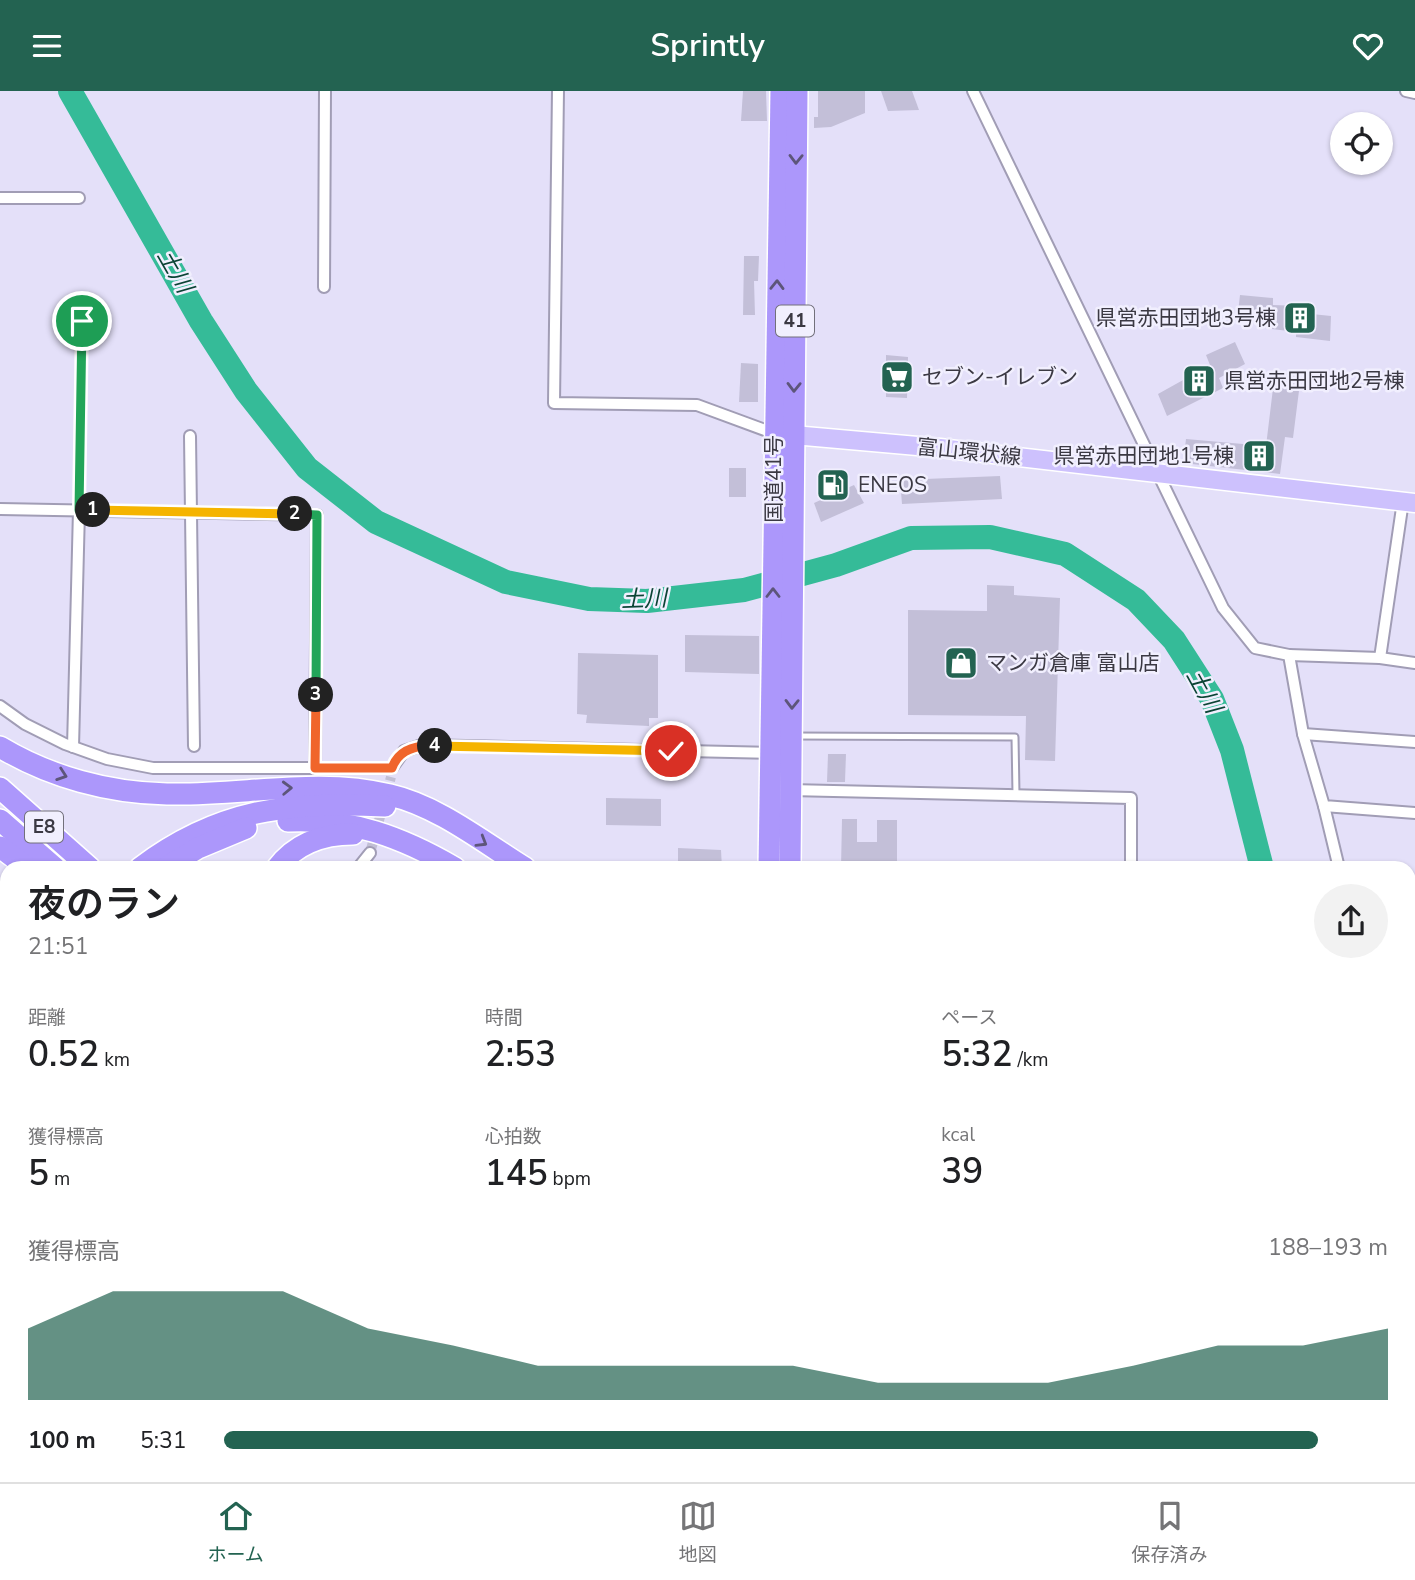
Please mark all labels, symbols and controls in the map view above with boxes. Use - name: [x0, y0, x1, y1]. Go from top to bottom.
- text: Sprintly: [650, 24, 765, 67]
- icon: menu: [28, 27, 66, 65]
- icon: heart: [1349, 27, 1387, 65]
- map controls: [1330, 112, 1393, 175]
- button: locate: [1330, 112, 1393, 175]
- one-way arrow: [788, 154, 804, 165]
- water label: 土川: [150, 243, 201, 301]
- one-way arrow: [769, 280, 784, 291]
- pin: [52, 291, 112, 351]
- building icon: 県営赤田団地3号棟: [1281, 299, 1319, 337]
- icon: arrive: [63, 302, 101, 340]
- place label: 県営赤田団地3号棟: [1095, 304, 1276, 332]
- road number: 41: [776, 305, 814, 337]
- supermarket icon: セブン-イレブン: [878, 358, 916, 396]
- building icon: 県営赤田団地2号棟: [1180, 362, 1218, 400]
- place label: セブン-イレブン: [922, 363, 1078, 391]
- place label: 県営赤田団地2号棟: [1224, 367, 1405, 395]
- one-way arrow: [786, 382, 802, 392]
- street label: 富山環状線: [915, 433, 1023, 471]
- street label: 国道41号: [760, 435, 788, 523]
- building icon: 県営赤田団地1号棟: [1240, 437, 1278, 475]
- place label: 県営赤田団地1号棟: [1053, 442, 1234, 470]
- fuel station icon: ENEOS: [814, 466, 852, 504]
- place label: ENEOS: [858, 471, 927, 499]
- pin: 1: [76, 493, 110, 527]
- text: 1: [87, 496, 98, 522]
- pin: 2: [278, 497, 312, 531]
- text: 2: [289, 500, 300, 526]
- water label: 土川: [620, 583, 671, 615]
- one-way arrow: [765, 587, 781, 597]
- shop icon: マンガ倉庫 富山店: [942, 644, 980, 682]
- place label: マンガ倉庫 富山店: [986, 649, 1159, 677]
- water label: 土川: [1179, 663, 1230, 721]
- pin: 3: [298, 677, 334, 713]
- text: 3: [310, 681, 321, 707]
- one-way arrow: [784, 699, 799, 710]
- pin: [641, 721, 701, 781]
- pin: 4: [418, 729, 452, 763]
- text: 4: [429, 732, 440, 758]
- icon: check: [652, 732, 690, 770]
- one-way arrow: [55, 767, 68, 781]
- one-way arrow: [282, 781, 293, 796]
- road number: E8: [25, 811, 63, 842]
- one-way arrow: [474, 834, 487, 847]
- text: 夜のラン: [28, 879, 180, 930]
- button: share: [1314, 884, 1388, 958]
- text: 21:51: [28, 931, 88, 962]
- text: 距離: [28, 1005, 66, 1031]
- text: 時間: [485, 1005, 523, 1031]
- text: ペース: [941, 1005, 997, 1031]
- text: 0.52: [28, 1031, 99, 1078]
- text: 2:53: [485, 1031, 556, 1078]
- text: 5:32: [941, 1031, 1013, 1078]
- text: km: [99, 1047, 130, 1073]
- text: /km: [1013, 1047, 1049, 1073]
- text: kcal: [941, 1122, 975, 1148]
- text: 獲得標高: [28, 1124, 104, 1150]
- text: 心拍数: [485, 1124, 542, 1150]
- text: 39: [941, 1148, 983, 1195]
- text: 5: [28, 1150, 49, 1197]
- text: 145: [485, 1150, 548, 1197]
- text: m: [49, 1166, 70, 1192]
- text: bpm: [548, 1166, 591, 1192]
- text: 188–193 m: [1268, 1232, 1388, 1263]
- text: 獲得標高: [28, 1236, 120, 1267]
- text: 100 m: [28, 1425, 96, 1456]
- text: 5:31: [140, 1425, 187, 1456]
- tab: ホーム: [207, 1497, 264, 1568]
- tab: 地図: [679, 1497, 717, 1568]
- tab: 保存済み: [1132, 1497, 1208, 1568]

